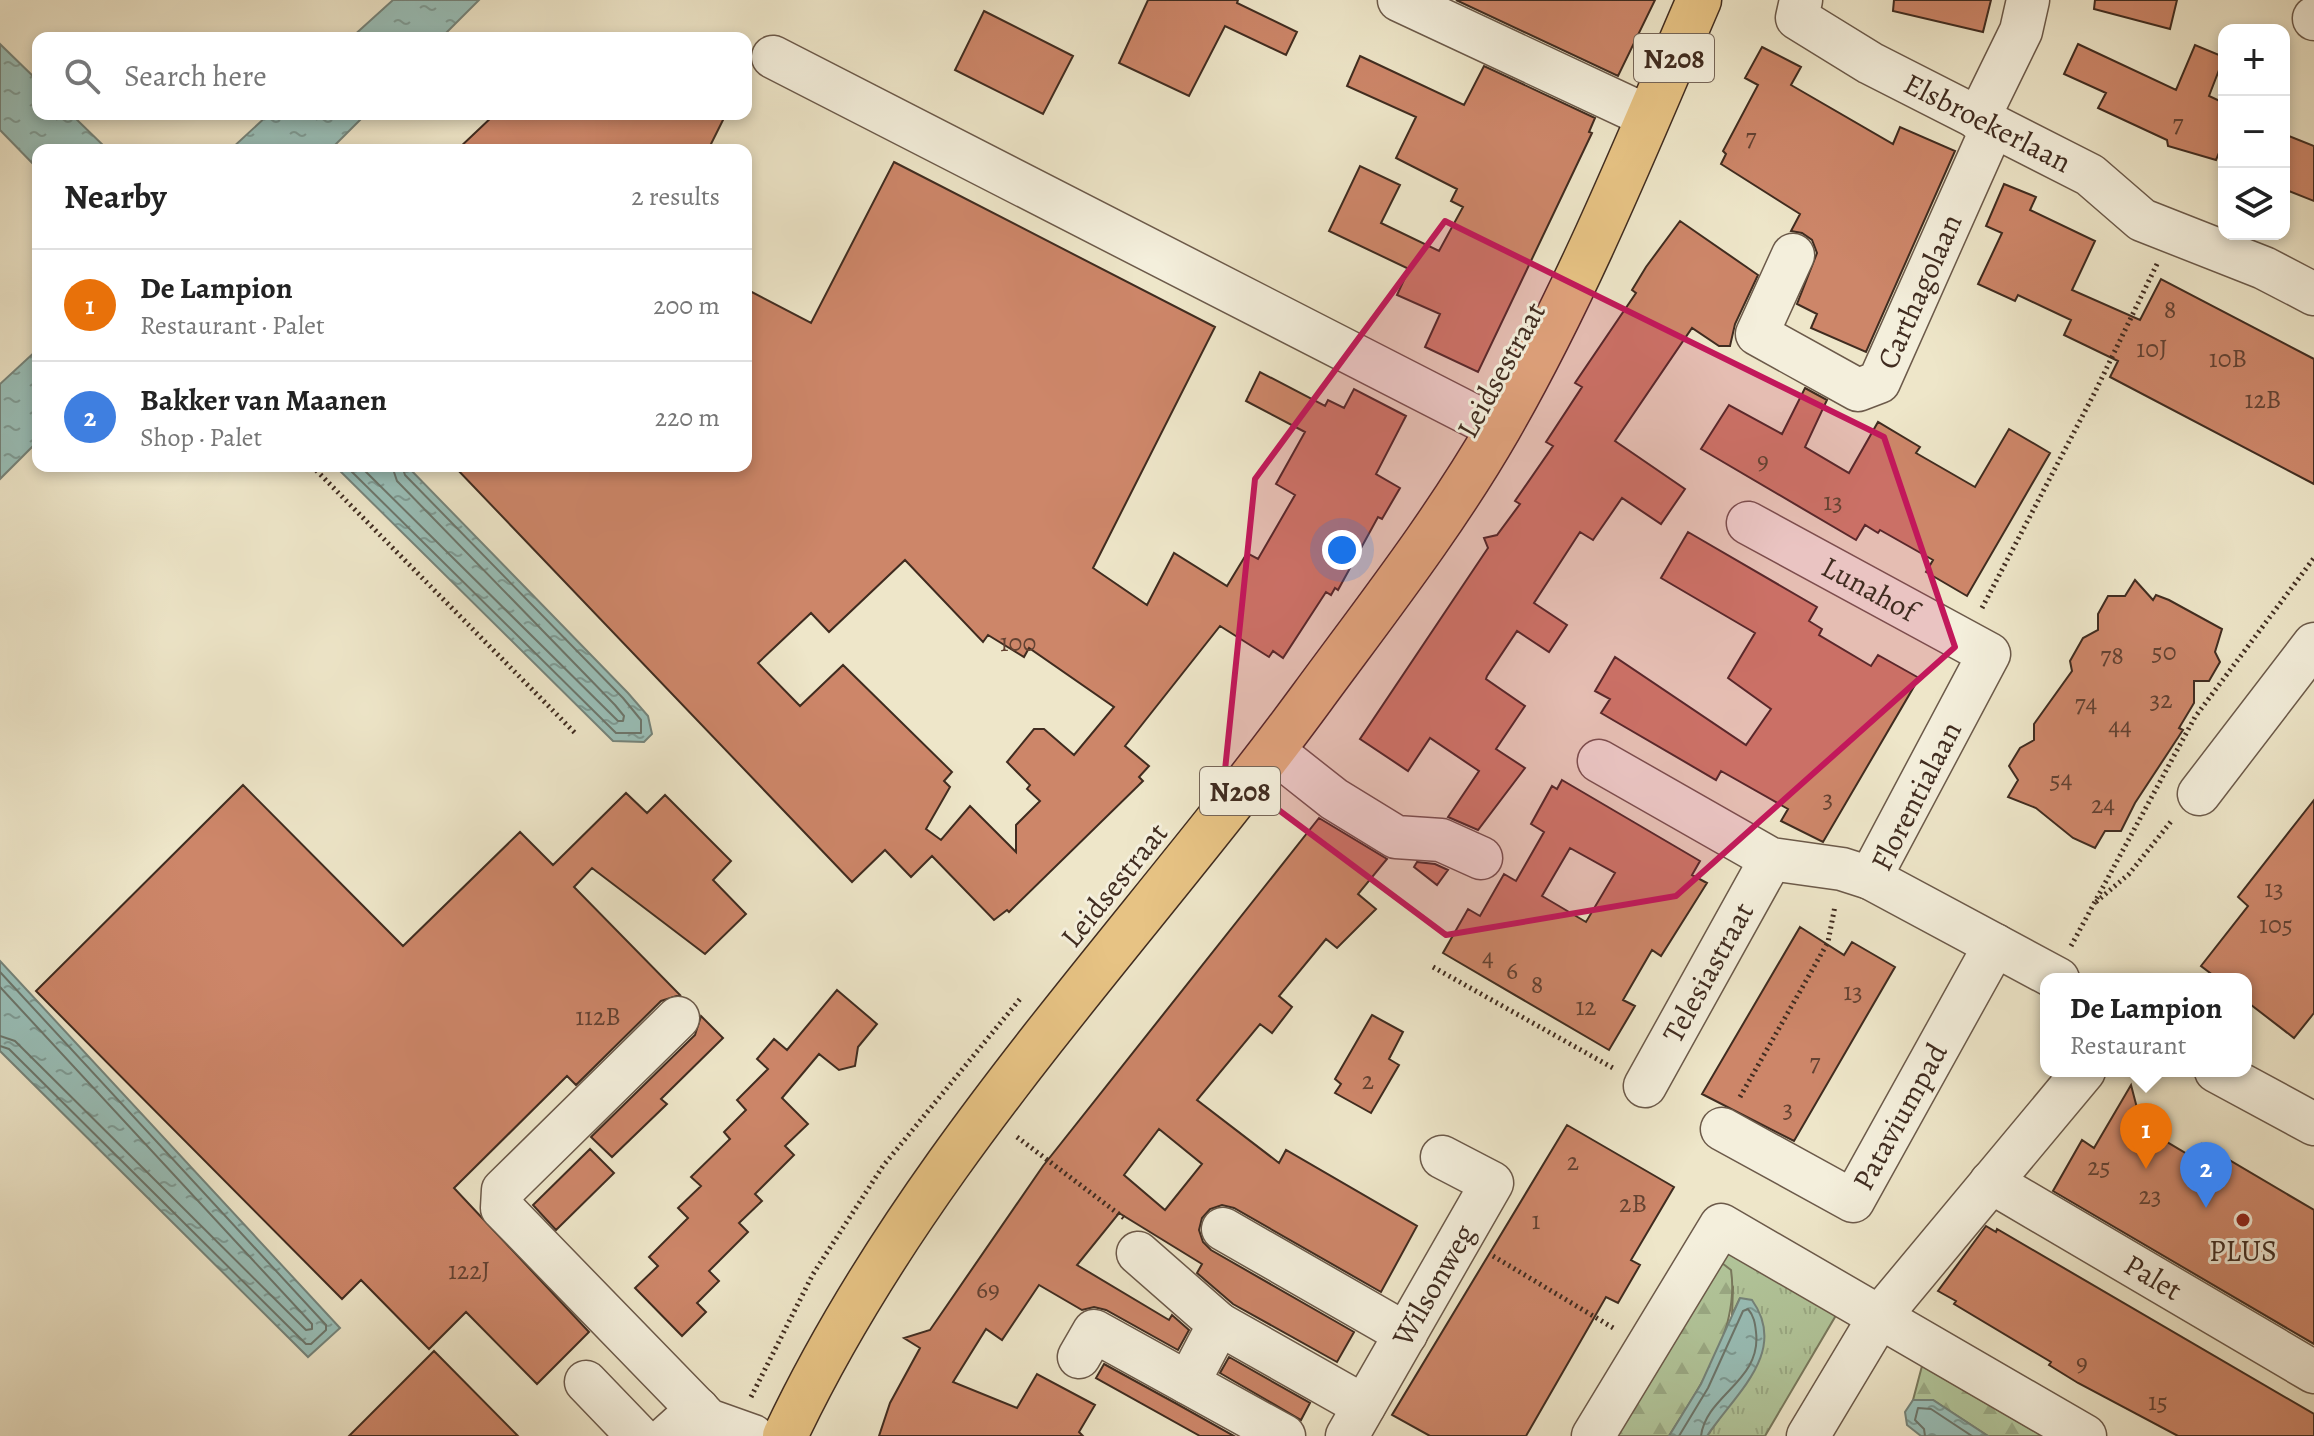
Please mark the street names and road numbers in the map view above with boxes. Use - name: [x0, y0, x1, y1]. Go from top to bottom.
- road number: N208: [1634, 34, 1714, 82]
- street label: Elsbroekerlaan: [1897, 63, 2078, 182]
- street label: Carthagolaan: [1867, 207, 1971, 375]
- street label: Leidsestraat: [1447, 295, 1555, 445]
- street label: Lunahof: [1815, 547, 1928, 633]
- street label: Florentialaan: [1861, 714, 1971, 878]
- road number: N208: [1200, 767, 1280, 815]
- street label: Leidsestraat: [1051, 814, 1177, 956]
- street label: Telesiastraat: [1653, 895, 1763, 1050]
- street label: Pataviumpad: [1843, 1035, 1957, 1197]
- street label: Wilsonweg: [1382, 1217, 1484, 1354]
- street label: Palet: [2117, 1245, 2189, 1310]

